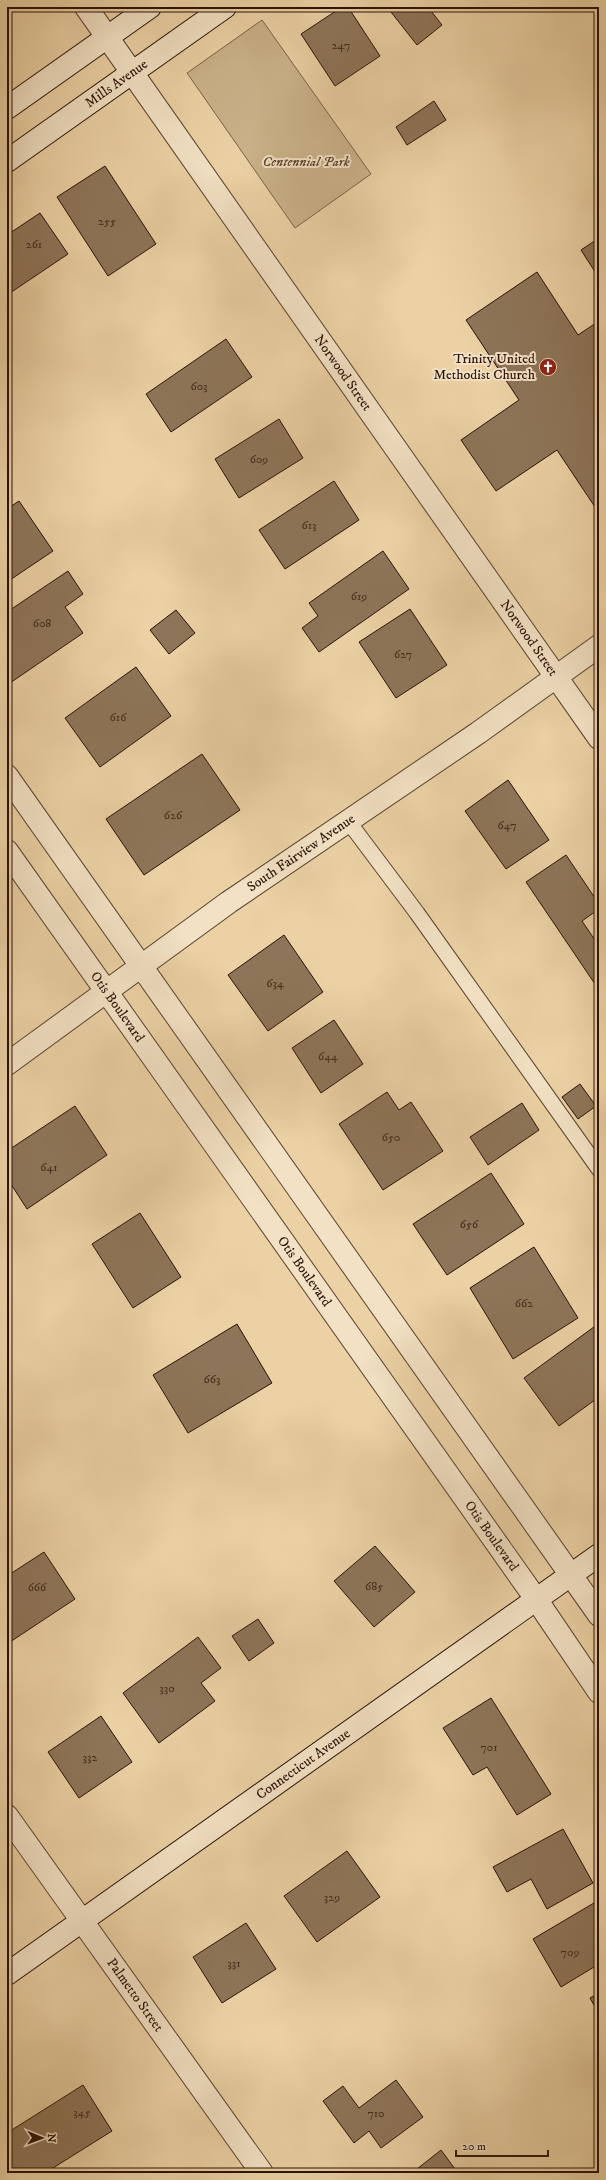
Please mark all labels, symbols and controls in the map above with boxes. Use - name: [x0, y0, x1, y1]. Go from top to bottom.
- house number: 247: [332, 38, 350, 53]
- street label: Mills Avenue: [81, 55, 152, 112]
- park label: Centennial Park: [263, 153, 350, 171]
- house number: 255: [98, 214, 116, 229]
- house number: 261: [26, 237, 42, 252]
- street label: Norwood Street: [310, 331, 376, 415]
- place label: Trinity United Methodist Church: [433, 350, 536, 384]
- church icon: Trinity United Methodist Church: [538, 357, 558, 377]
- house number: 603: [190, 379, 208, 394]
- house number: 609: [250, 452, 268, 467]
- house number: 613: [301, 518, 317, 533]
- house number: 619: [351, 589, 367, 604]
- street label: Norwood Street: [496, 596, 562, 680]
- house number: 608: [33, 616, 51, 631]
- house number: 627: [394, 647, 412, 662]
- house number: 616: [110, 710, 127, 725]
- house number: 626: [164, 808, 183, 823]
- street label: South Fairview Avenue: [244, 810, 359, 896]
- house number: 647: [497, 818, 517, 833]
- street label: Otis Boulevard: [86, 968, 148, 1046]
- house number: 634: [266, 976, 285, 991]
- house number: 644: [318, 1049, 339, 1064]
- house number: 650: [382, 1130, 400, 1145]
- house number: 641: [40, 1160, 58, 1175]
- house number: 656: [460, 1217, 479, 1232]
- street label: Otis Boulevard: [273, 1233, 336, 1310]
- house number: 662: [515, 1296, 533, 1311]
- house number: 663: [204, 1372, 220, 1387]
- street label: Otis Boulevard: [460, 1497, 523, 1575]
- house number: 685: [365, 1579, 383, 1594]
- house number: 666: [28, 1580, 47, 1595]
- house number: 330: [159, 1681, 175, 1696]
- street label: Connecticut Avenue: [253, 1725, 354, 1804]
- house number: 701: [480, 1740, 498, 1755]
- house number: 332: [83, 1750, 98, 1765]
- house number: 329: [324, 1890, 340, 1905]
- house number: 709: [561, 1945, 579, 1960]
- street label: Palmetto Street: [102, 1955, 168, 2036]
- house number: 331: [227, 1956, 241, 1971]
- house number: 345: [73, 2105, 91, 2120]
- house number: 710: [367, 2106, 385, 2121]
- north arrow: [22, 2118, 62, 2158]
- scale bar: [456, 2132, 548, 2158]
- text: N: [44, 2134, 58, 2143]
- text: 20 m: [462, 2139, 486, 2154]

